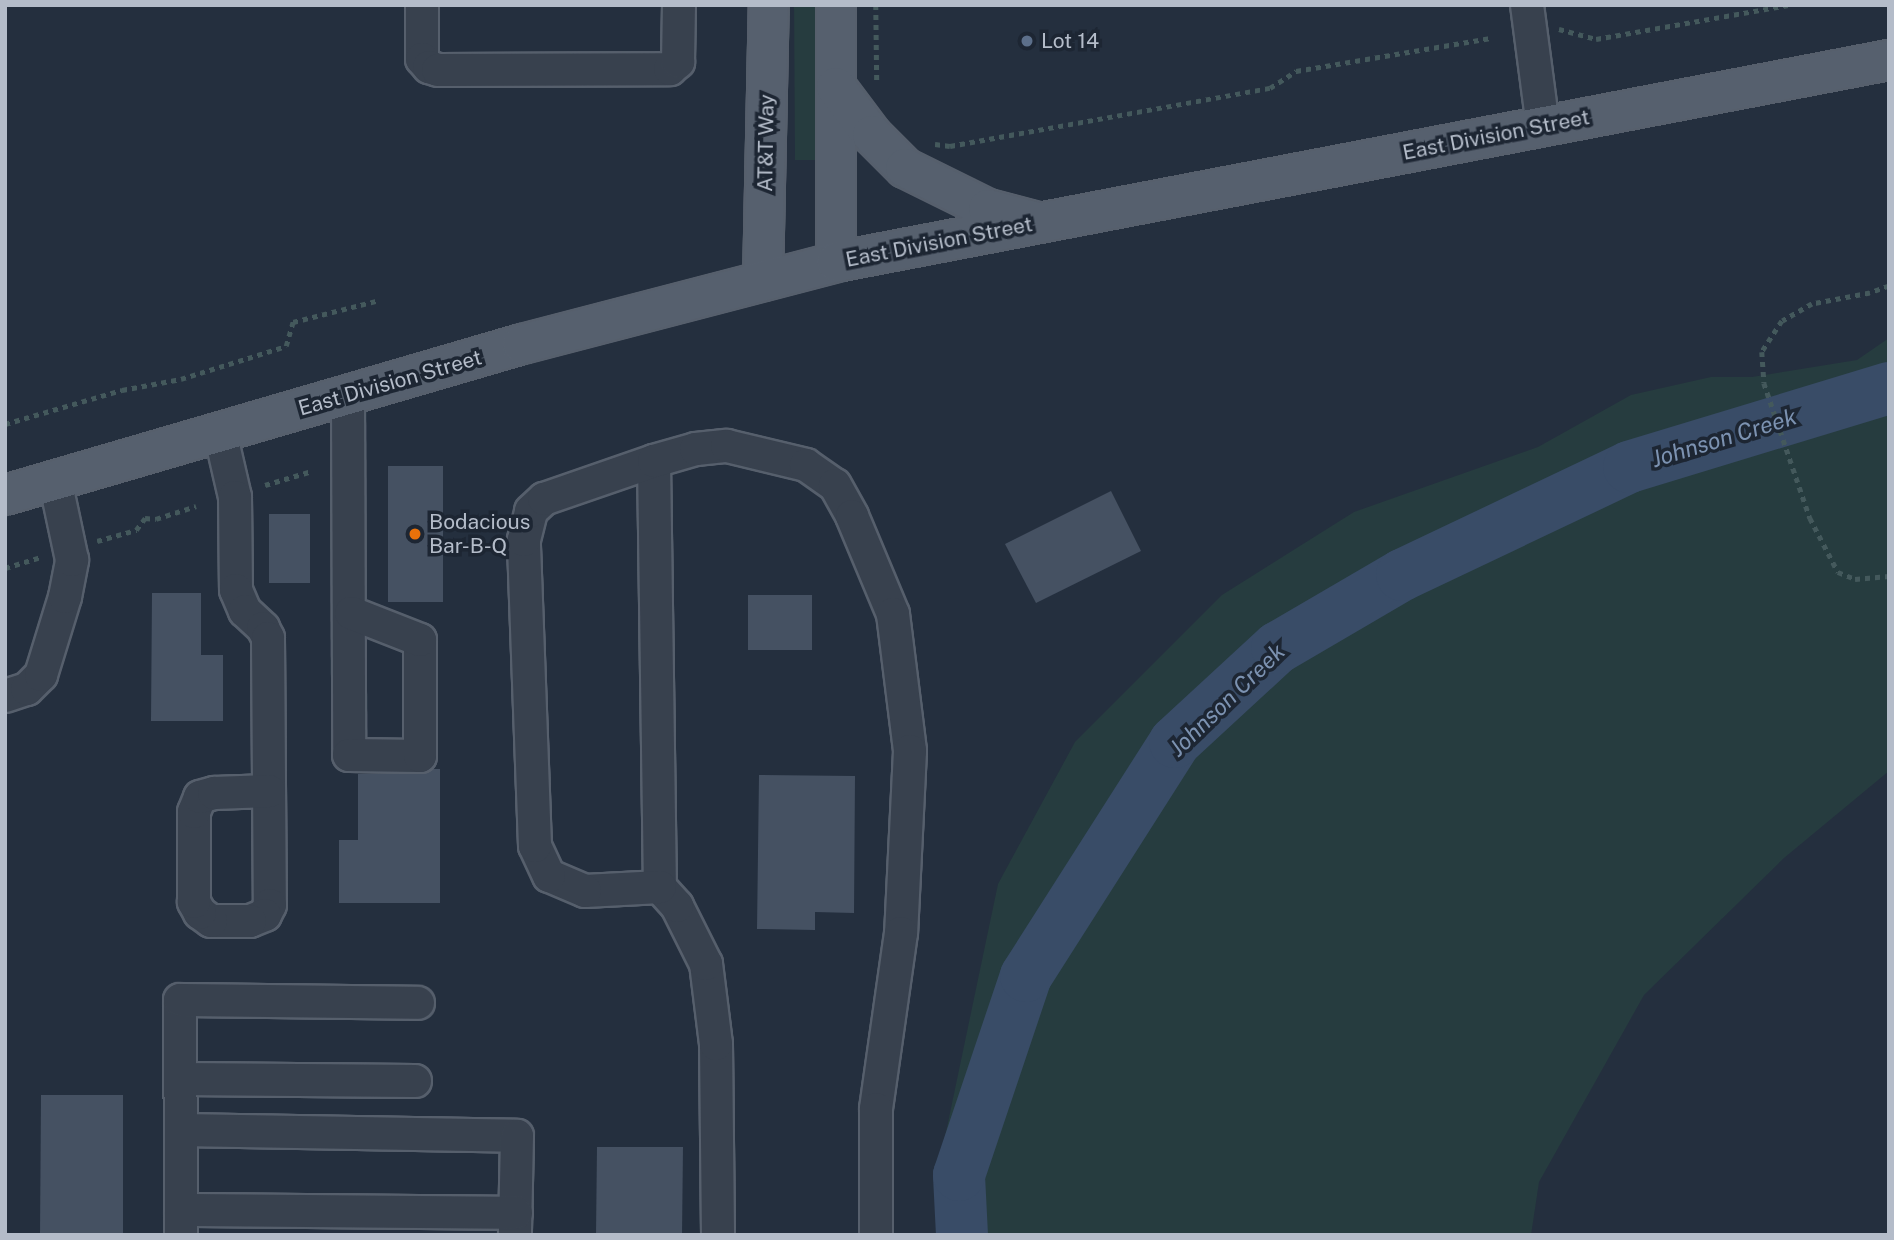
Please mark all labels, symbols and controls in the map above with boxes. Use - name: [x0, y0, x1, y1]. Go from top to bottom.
- place label: Lot 14: [1041, 28, 1099, 54]
- marker: Lot 14: [1019, 33, 1035, 49]
- street label: AT&T Way: [753, 94, 779, 192]
- street label: East Division Street: [1400, 105, 1592, 165]
- street label: East Division Street: [843, 212, 1035, 272]
- street label: East Division Street: [295, 345, 485, 421]
- water label: Johnson Creek: [1648, 403, 1800, 473]
- place label: Bodacious Bar-B-Q: [429, 509, 530, 559]
- marker: Bodacious Bar-B-Q: [407, 526, 423, 542]
- water label: Johnson Creek: [1163, 638, 1291, 762]

